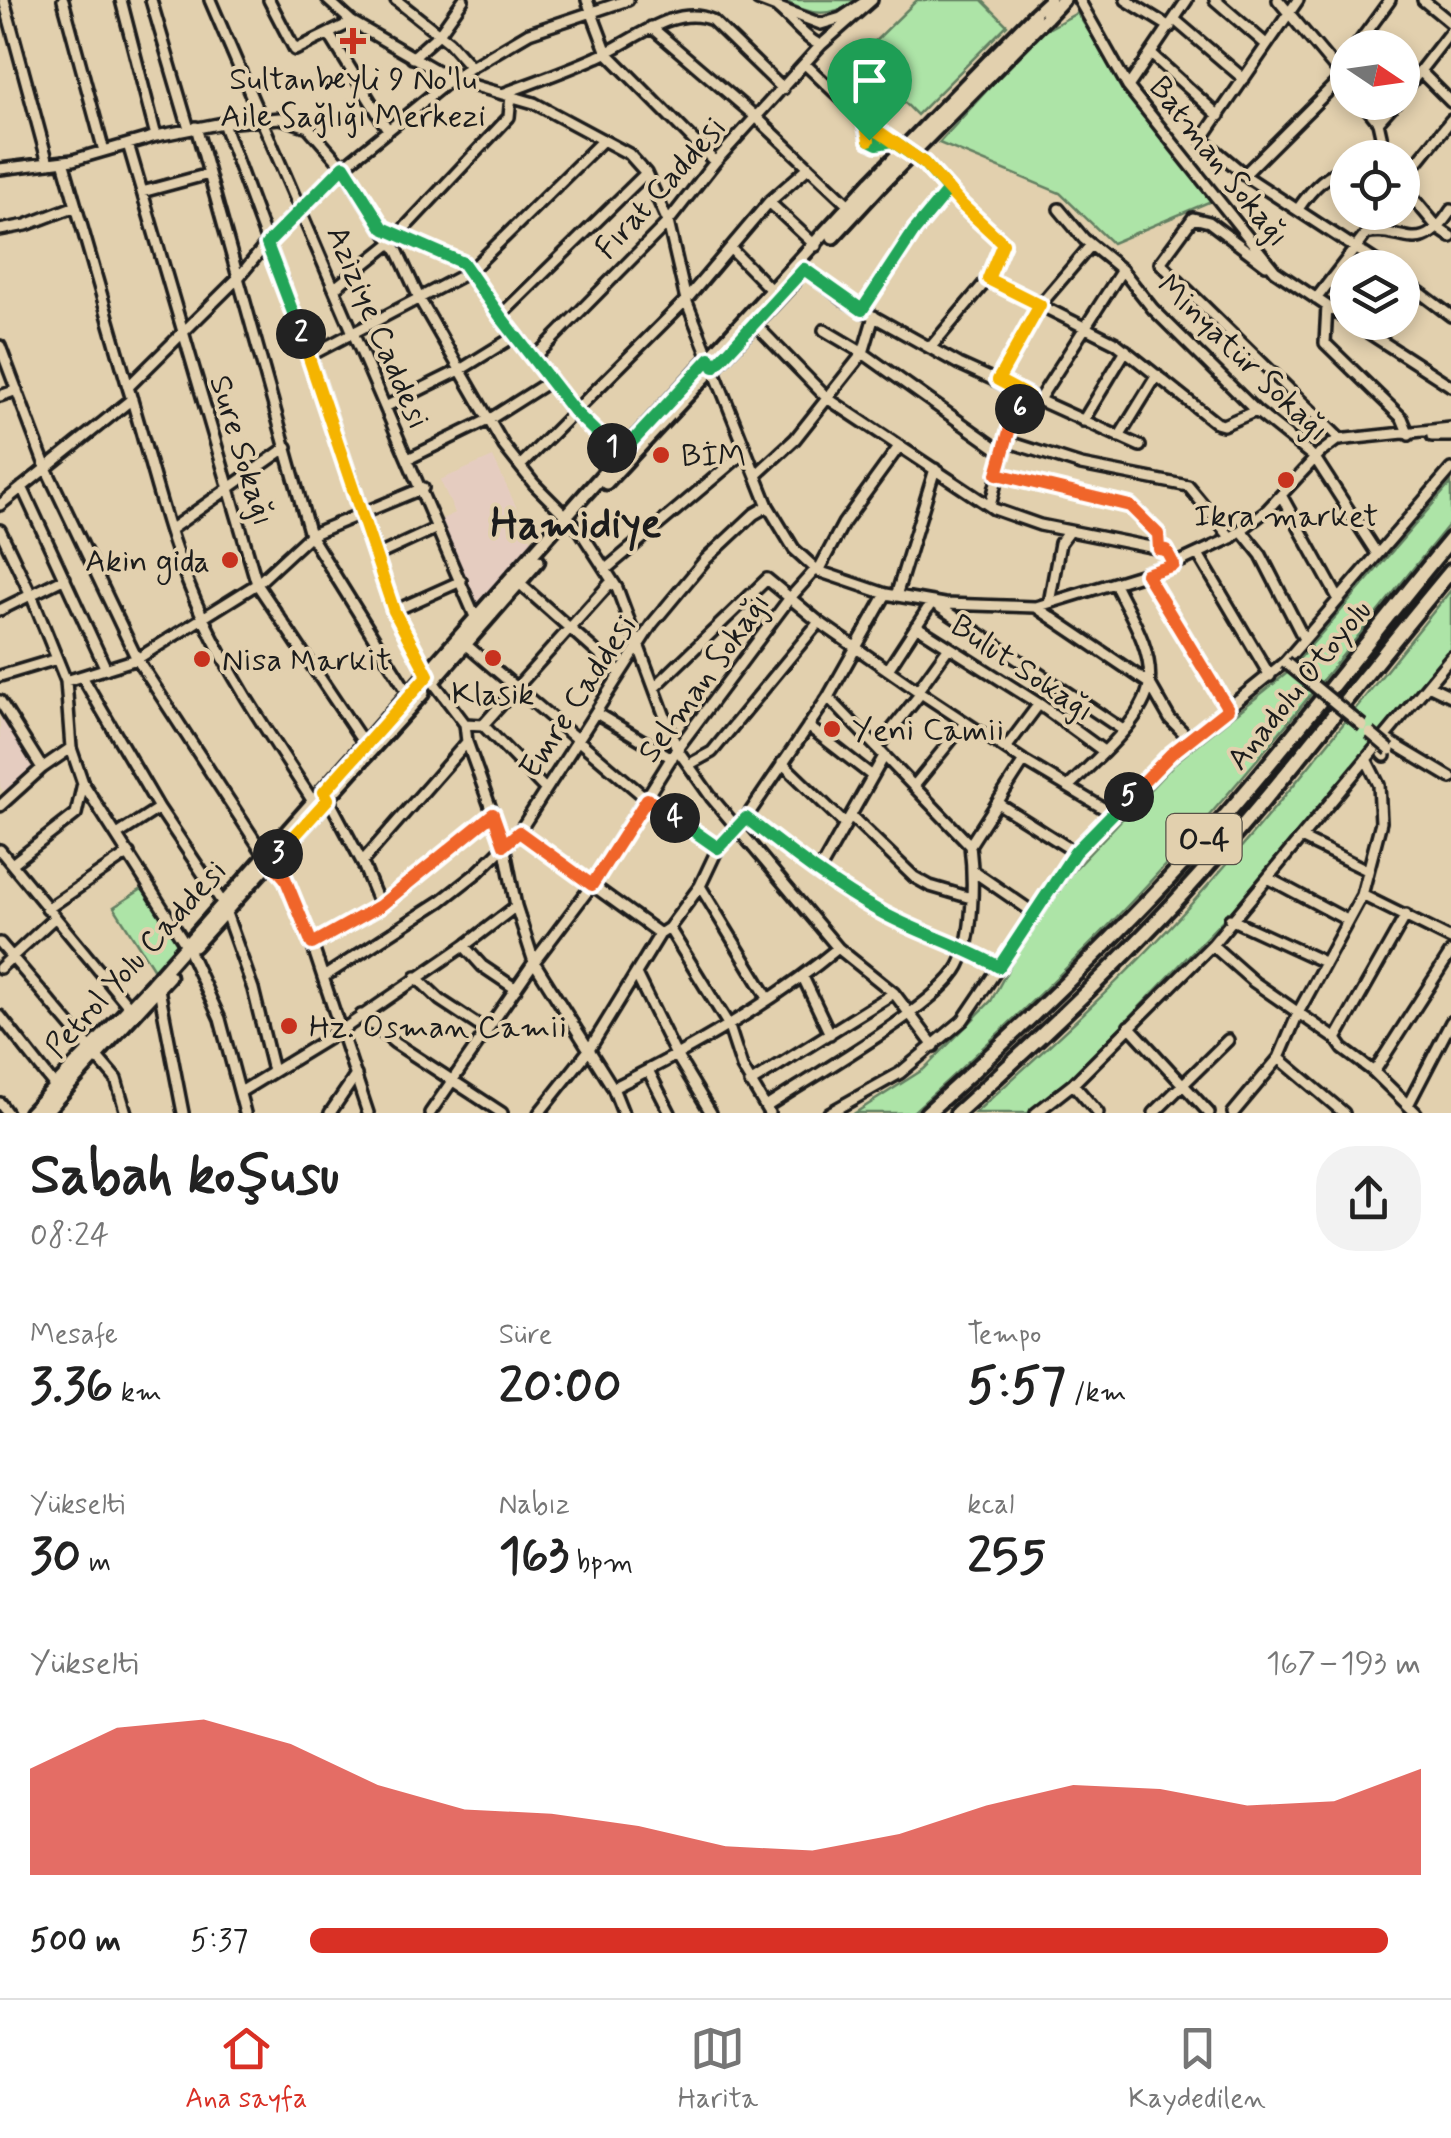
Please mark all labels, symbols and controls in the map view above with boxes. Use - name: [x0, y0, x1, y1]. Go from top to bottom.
- marker: Sultanbeyli 9 No'lu Aile Sağlığı Merkezi: [340, 28, 366, 54]
- north arrow: [1330, 30, 1420, 120]
- map controls: [1330, 30, 1420, 340]
- pin: [827, 38, 912, 141]
- icon: arrive: [842, 53, 897, 108]
- place label: Sultanbeyli 9 No'lu Aile Sağlığı Merkezi: [220, 59, 486, 138]
- street label: Batman Sokağı: [1139, 68, 1298, 256]
- street label: Fırat Caddesi: [586, 108, 737, 269]
- button: locate: [1330, 140, 1420, 230]
- street label: Aziziye Caddesi: [315, 220, 439, 436]
- button: layers: [1330, 250, 1420, 340]
- street label: Minyatür Sokağı: [1148, 266, 1338, 451]
- pin: 2: [276, 309, 326, 359]
- text: 2: [294, 315, 308, 352]
- street label: Sure Sokağı: [198, 370, 284, 531]
- pin: 6: [995, 384, 1045, 434]
- text: 6: [1013, 390, 1027, 427]
- pin: 1: [587, 423, 637, 473]
- text: 1: [606, 429, 618, 466]
- place label: BİM: [681, 436, 746, 478]
- marker: BİM: [650, 444, 672, 466]
- marker: Ikra market: [1275, 469, 1297, 491]
- place label: Ikra market: [1194, 496, 1378, 538]
- district label: Hamidiye: [491, 498, 662, 553]
- place label: Akin gida: [85, 541, 210, 585]
- marker: Akin gida: [219, 549, 241, 571]
- street label: Selman Sokağı: [629, 585, 781, 772]
- street label: Anadolu Otoyolu: [1218, 591, 1382, 780]
- street label: Bulut Sokağı: [942, 605, 1102, 732]
- street label: Emre Caddesi: [510, 607, 647, 787]
- place label: Nisa Markit: [222, 640, 391, 682]
- marker: Klasik: [482, 647, 504, 669]
- marker: Nisa Markit: [191, 648, 213, 670]
- place label: Klasik: [451, 674, 535, 716]
- place label: Yeni Camii: [852, 710, 1004, 752]
- marker: Yeni Camii: [821, 718, 843, 740]
- pin: 5: [1104, 772, 1154, 822]
- text: 5: [1121, 778, 1137, 815]
- pin: 4: [650, 793, 700, 843]
- text: 4: [667, 799, 683, 836]
- road number: O-4: [1166, 814, 1242, 864]
- pin: 3: [253, 829, 303, 879]
- text: 3: [272, 835, 284, 872]
- street label: Petrol Yolu Caddesi: [36, 851, 237, 1067]
- place label: Hz. Osman Camii: [309, 1007, 567, 1049]
- marker: Hz. Osman Camii: [278, 1015, 300, 1037]
- text: Sabah koşusu: [30, 1141, 339, 1213]
- button: share: [1316, 1146, 1421, 1251]
- text: 08:24: [30, 1215, 109, 1257]
- text: Mesafe: [30, 1317, 118, 1354]
- text: Süre: [499, 1317, 552, 1354]
- text: Tempo: [967, 1317, 1041, 1354]
- text: 3.36: [30, 1354, 113, 1420]
- text: 20:00: [499, 1354, 622, 1420]
- text: 5:57: [967, 1354, 1066, 1420]
- text: km: [113, 1375, 162, 1412]
- text: /km: [1066, 1375, 1126, 1412]
- text: Yükselti: [30, 1487, 125, 1524]
- text: Nabız: [499, 1487, 570, 1524]
- text: kcal: [967, 1487, 1014, 1524]
- text: 30: [30, 1524, 81, 1590]
- text: 163: [499, 1524, 569, 1590]
- text: 255: [967, 1524, 1046, 1590]
- text: m: [81, 1545, 111, 1582]
- text: bpm: [569, 1545, 633, 1582]
- text: Yükselti: [30, 1643, 138, 1685]
- text: 167–193 m: [1266, 1643, 1421, 1685]
- text: 500 m: [30, 1920, 121, 1962]
- text: 5:37: [190, 1920, 248, 1962]
- tab: Ana sayfa: [185, 2021, 308, 2118]
- tab: Harita: [678, 2021, 758, 2118]
- tab: Kaydedilen: [1128, 2021, 1266, 2118]

